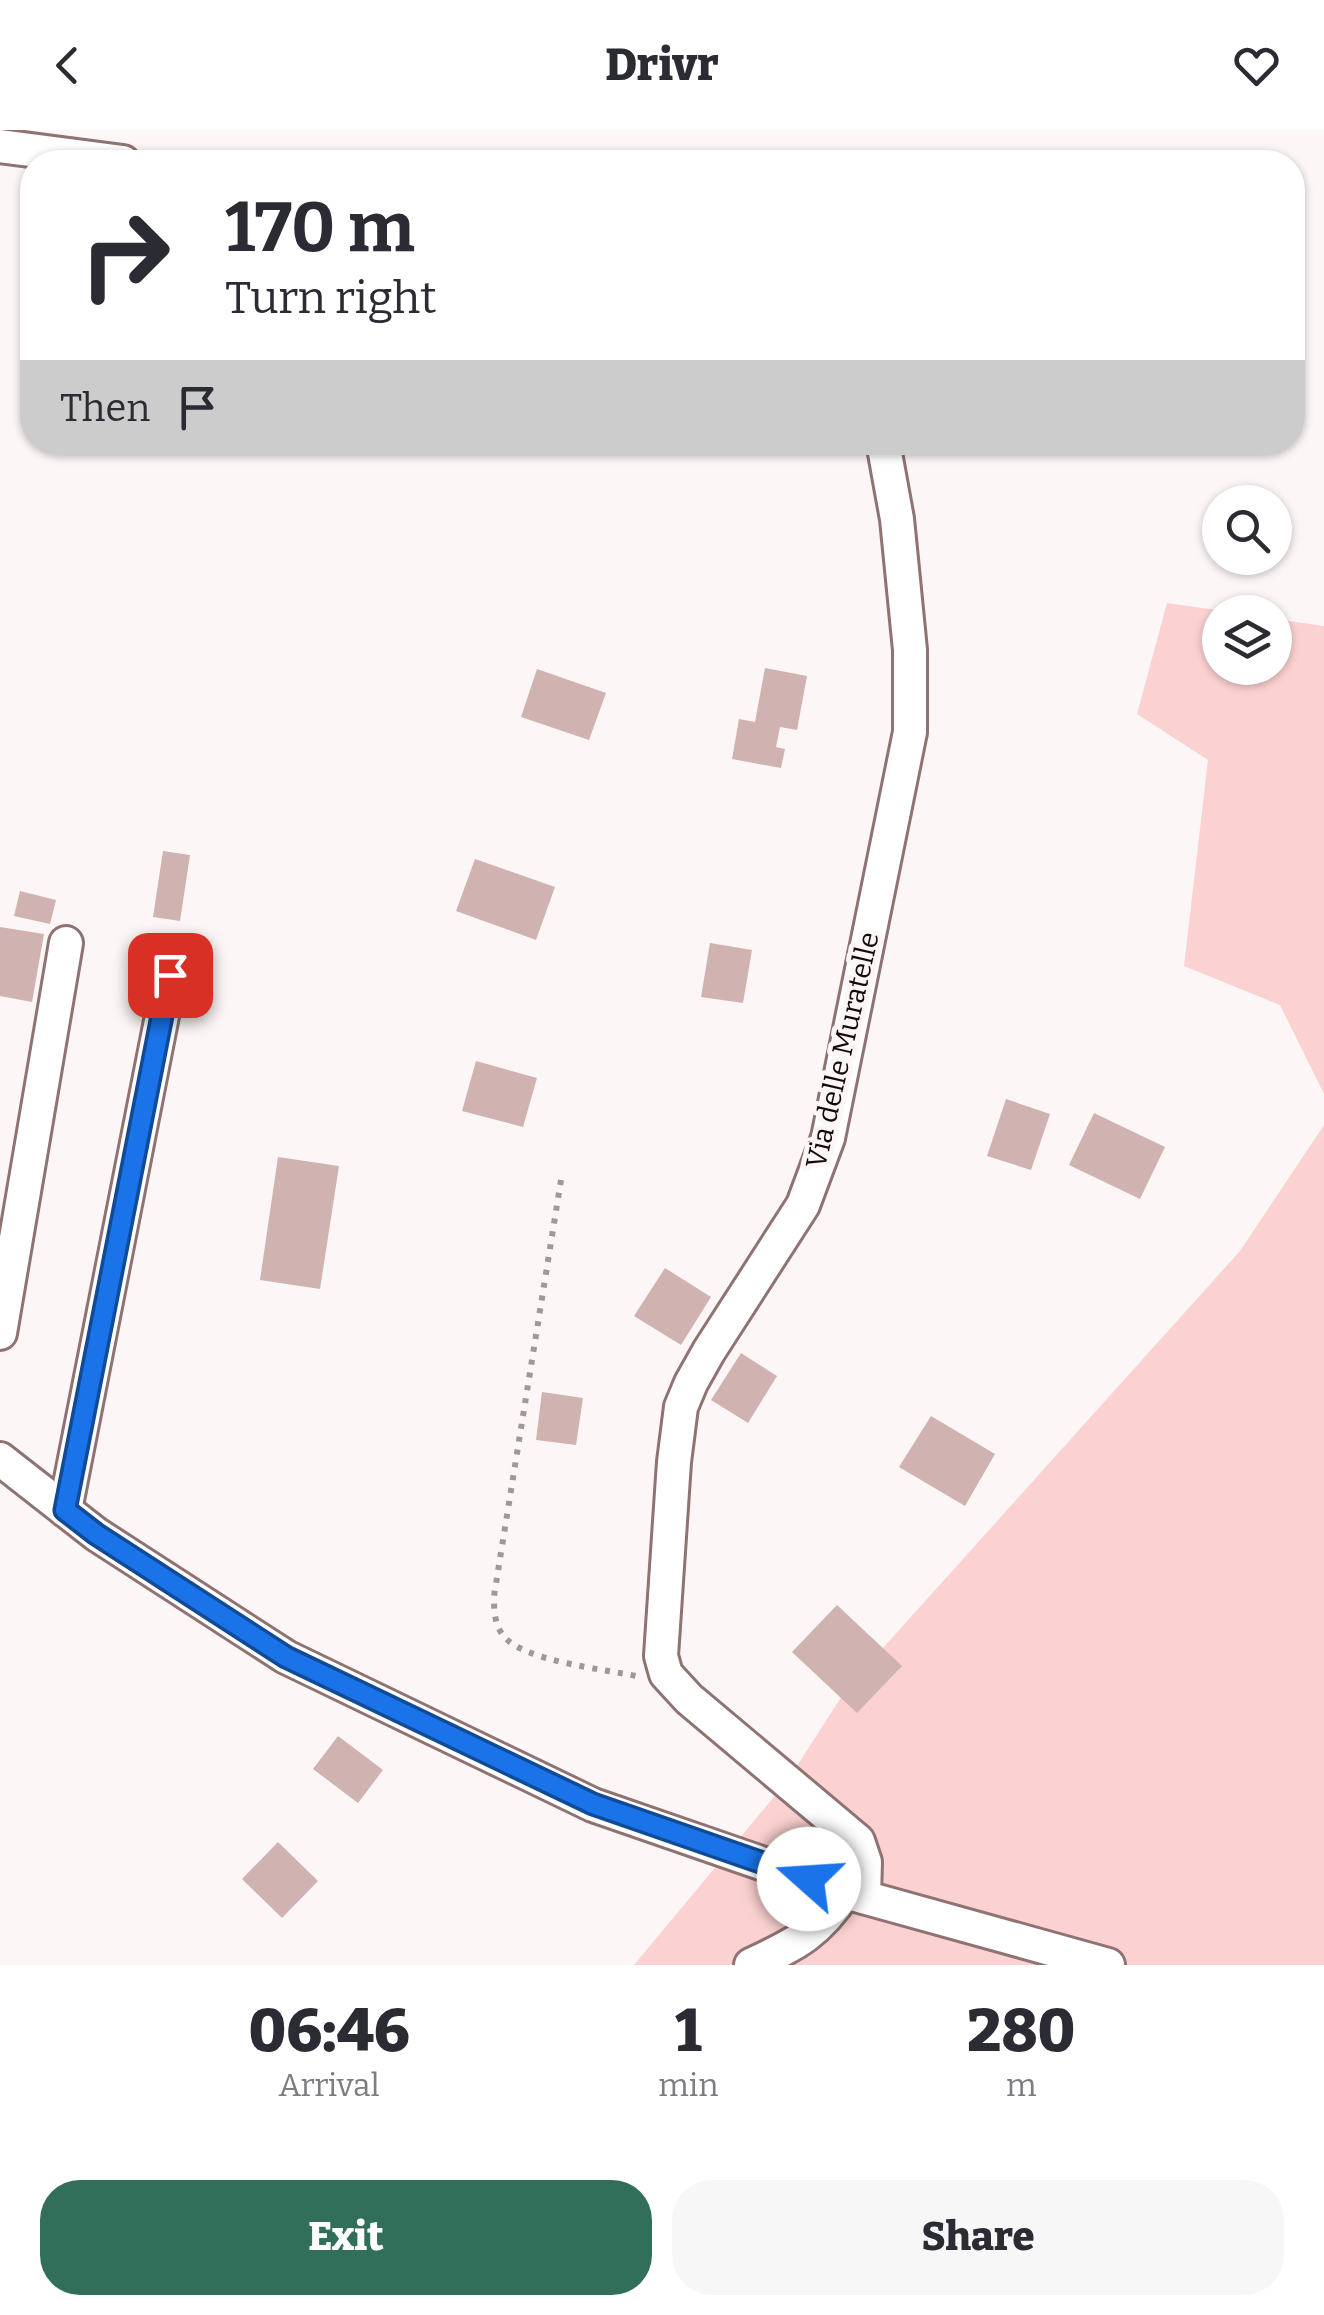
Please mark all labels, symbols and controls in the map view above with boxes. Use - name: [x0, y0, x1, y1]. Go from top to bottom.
- icon: back: [40, 38, 95, 93]
- text: Drivr: [605, 38, 719, 92]
- icon: heart: [1229, 38, 1284, 93]
- text: 170 m: [225, 186, 415, 270]
- icon: right: [60, 190, 190, 320]
- text: Turn right: [225, 271, 437, 325]
- icon: arrive: [170, 380, 225, 435]
- text: Then: [60, 385, 150, 431]
- map controls: [1202, 485, 1292, 685]
- button: search: [1202, 485, 1292, 575]
- button: layers: [1202, 595, 1292, 685]
- street label: Via delle Muratelle: [799, 929, 886, 1172]
- pin: [128, 933, 213, 1018]
- icon: arrive: [143, 948, 198, 1003]
- position arrow: [757, 1827, 861, 1931]
- text: 06:46: [249, 1995, 410, 2067]
- text: 1: [675, 1995, 702, 2067]
- text: 280: [967, 1995, 1075, 2067]
- text: Arrival: [278, 2066, 380, 2104]
- text: min: [658, 2066, 719, 2104]
- text: m: [1006, 2066, 1037, 2104]
- button: Exit: [40, 2180, 652, 2295]
- button: Share: [672, 2180, 1284, 2295]

